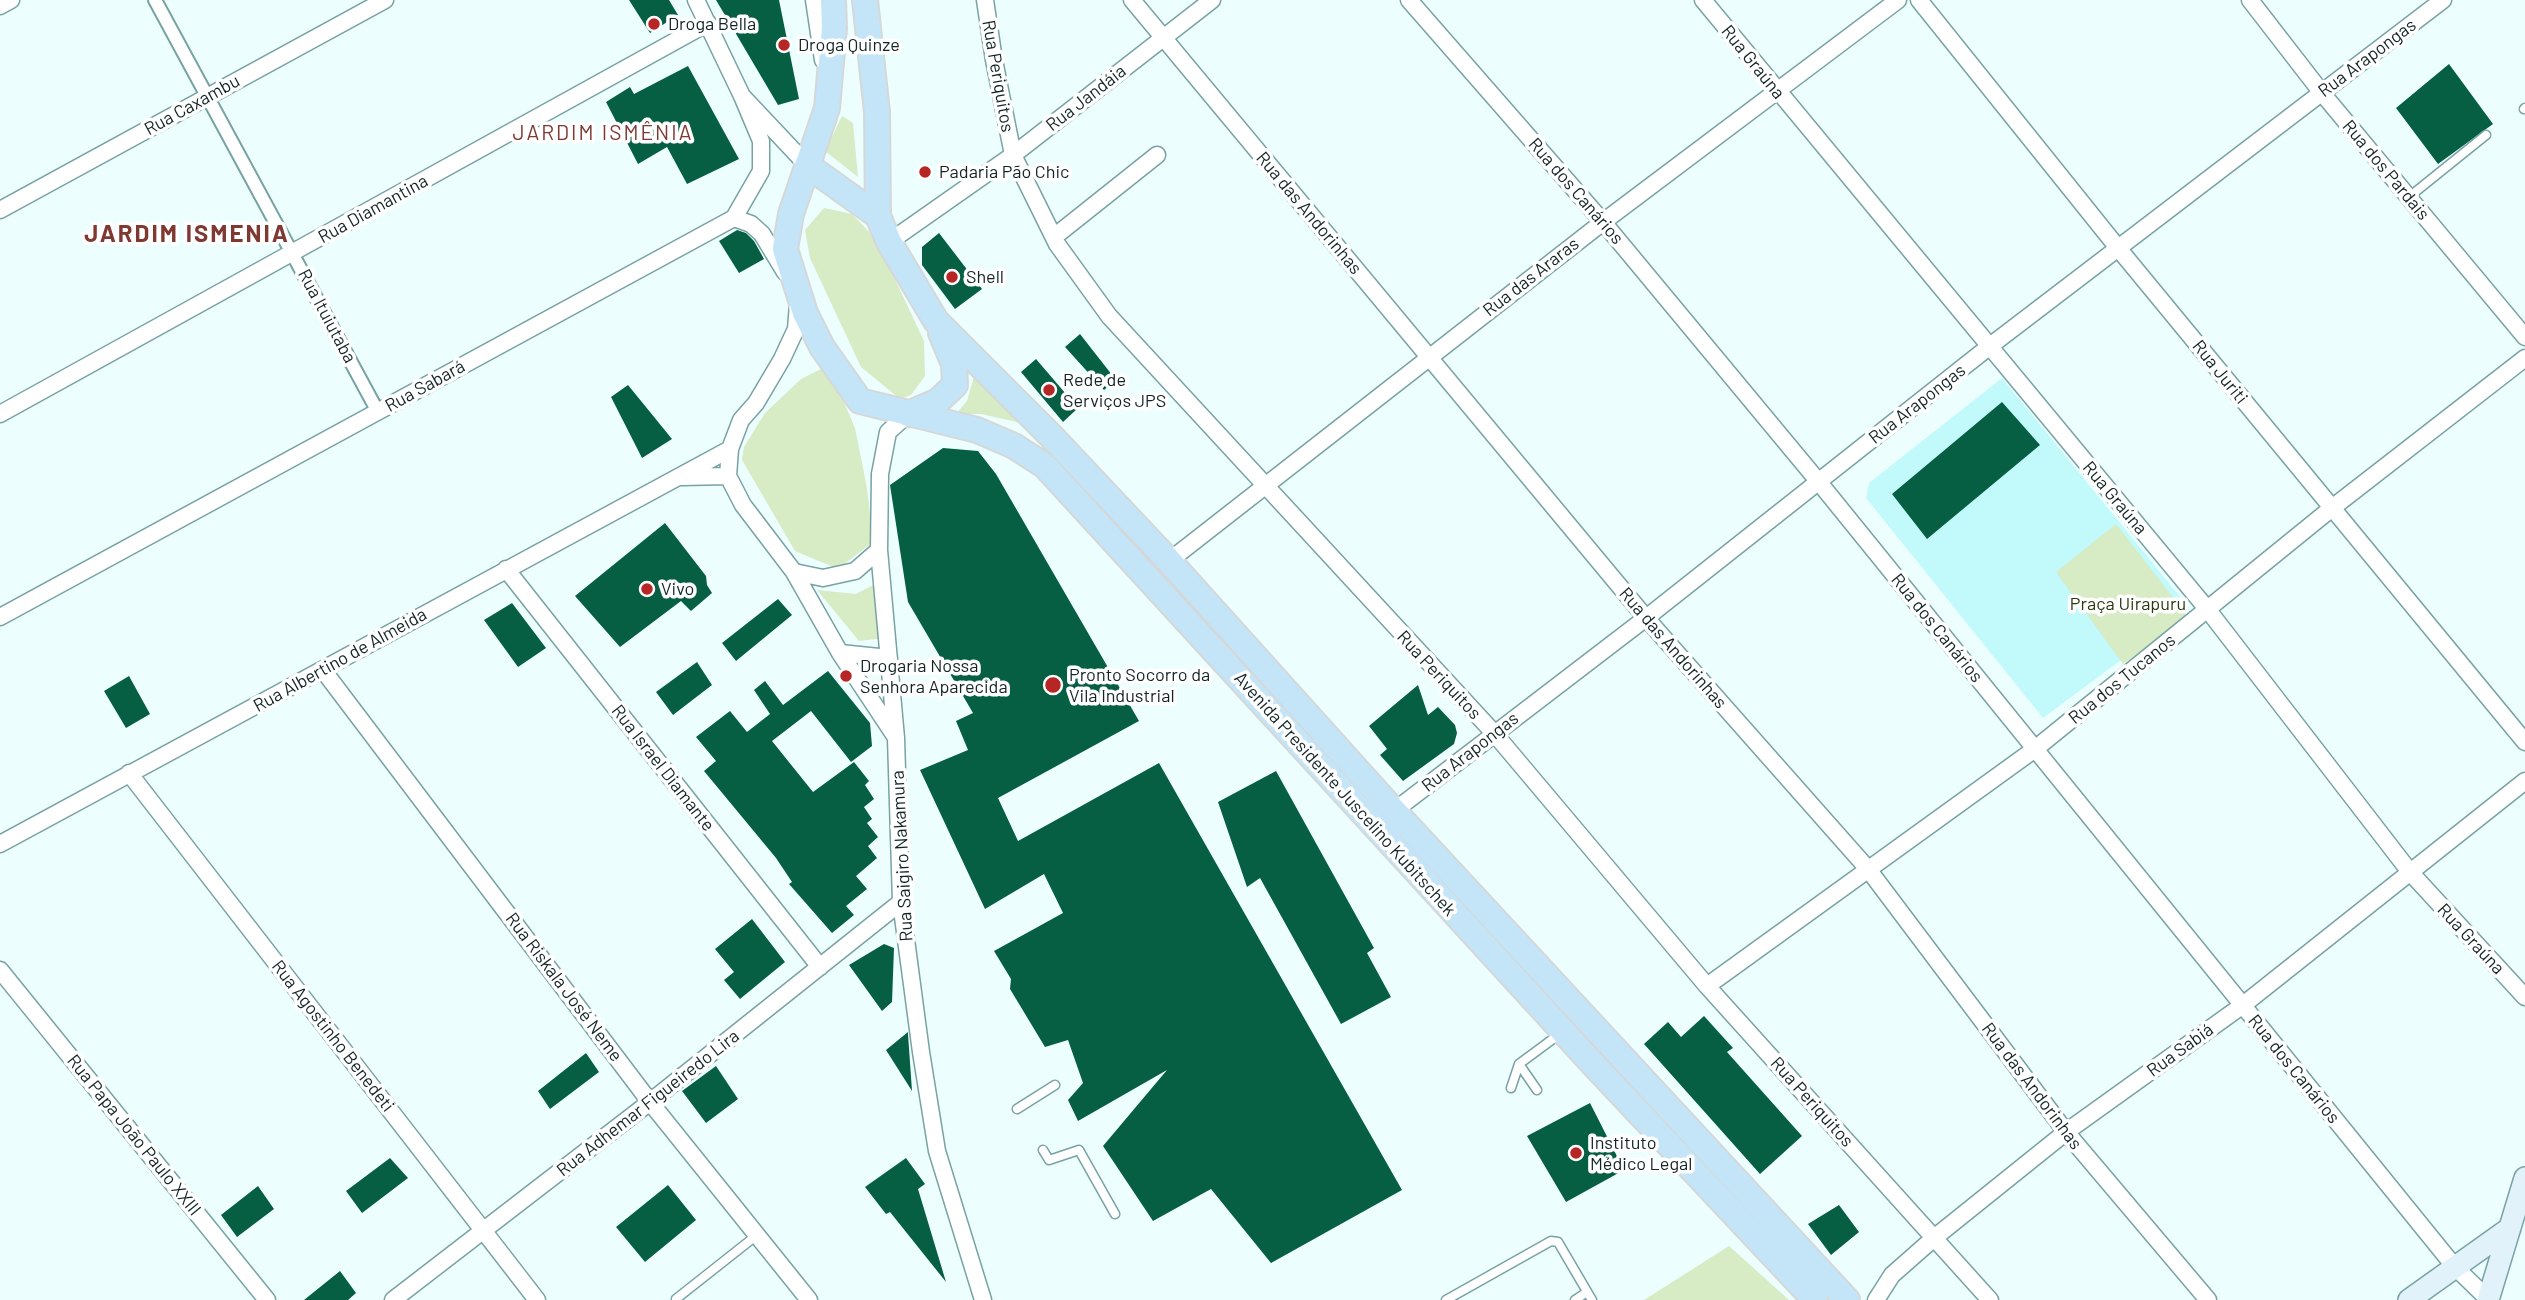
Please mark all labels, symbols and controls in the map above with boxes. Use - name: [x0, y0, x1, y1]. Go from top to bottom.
- place label: Droga Bella: [668, 13, 756, 35]
- street label: Rua Arapongas: [2314, 14, 2420, 102]
- marker: Droga Bella: [646, 16, 662, 32]
- street label: Rua Periquitos: [978, 18, 1018, 134]
- street label: Rua Graúna: [1717, 21, 1789, 103]
- place label: Droga Quinze: [798, 34, 900, 56]
- marker: Droga Quinze: [776, 37, 792, 53]
- street label: Rua Jandáia: [1042, 60, 1130, 136]
- street label: Rua Caxambu: [141, 70, 243, 140]
- street label: Rua dos Pardais: [2338, 116, 2434, 224]
- district label: JARDIM ISMÊNIA: [514, 120, 692, 146]
- street label: Rua dos Canários: [1524, 133, 1628, 249]
- street label: Rua das Andorinhas: [1251, 147, 1367, 279]
- place label: Padaria Pão Chic: [939, 161, 1069, 183]
- marker: Padaria Pão Chic: [917, 164, 933, 180]
- street label: Rua Diamantina: [314, 170, 432, 248]
- district label: JARDIM ISMENIA: [86, 220, 288, 248]
- street label: Rua das Araras: [1479, 233, 1583, 321]
- street label: Rua Ituiutaba: [293, 265, 361, 367]
- place label: Shell: [966, 266, 1004, 288]
- marker: Shell: [944, 269, 960, 285]
- street label: Rua Juriti: [2188, 336, 2252, 408]
- street label: Rua Sabará: [381, 355, 469, 417]
- street label: Rua Arapongas: [1864, 360, 1970, 448]
- place label: Rede de Serviços JPS: [1063, 369, 1166, 412]
- marker: Rede de Serviços JPS: [1041, 382, 1057, 398]
- street label: Rua Graúna: [2078, 457, 2152, 539]
- street label: Rua dos Canários: [1886, 569, 1988, 687]
- place label: Vivo: [661, 578, 694, 600]
- marker: Vivo: [639, 581, 655, 597]
- street label: Rua das Andorinhas: [1615, 583, 1731, 713]
- park label: Praça Uirapuru: [2070, 593, 2186, 615]
- street label: Rua Albertino de Almeida: [250, 603, 430, 717]
- street label: Rua Periquitos: [1392, 626, 1486, 724]
- street label: Rua dos Tucanos: [2064, 629, 2180, 729]
- place label: Drogaria Nossa Senhora Aparecida: [860, 655, 1008, 698]
- place label: Pronto Socorro da Vila Industrial: [1069, 664, 1210, 706]
- marker: Drogaria Nossa Senhora Aparecida: [838, 668, 854, 684]
- street label: Avenida Presidente Juscelino Kubitschek: [1230, 668, 1460, 920]
- marker: Pronto Socorro da Vila Industrial: [1043, 675, 1063, 695]
- street label: Rua Israel Diamante: [607, 701, 719, 835]
- street label: Rua Arapongas: [1417, 708, 1523, 796]
- street label: Rua Saigiro Nakamura: [887, 770, 917, 942]
- street label: Rua Graúna: [2433, 899, 2509, 979]
- street label: Rua Riskala José Neme: [501, 908, 627, 1066]
- street label: Rua Agostinho Benedeti: [267, 956, 399, 1116]
- street label: Rua dos Canários: [2243, 1010, 2345, 1128]
- street label: Rua das Andorinhas: [1977, 1018, 2087, 1154]
- street label: Rua Sabiá: [2143, 1019, 2217, 1081]
- street label: Rua Adhemar Figueiredo Lira: [553, 1025, 743, 1181]
- street label: Rua Papa João Paulo XXIII: [62, 1050, 206, 1220]
- street label: Rua Periquitos: [1766, 1053, 1858, 1151]
- place label: Instituto Médico Legal: [1590, 1132, 1692, 1174]
- marker: Instituto Médico Legal: [1568, 1145, 1584, 1161]

